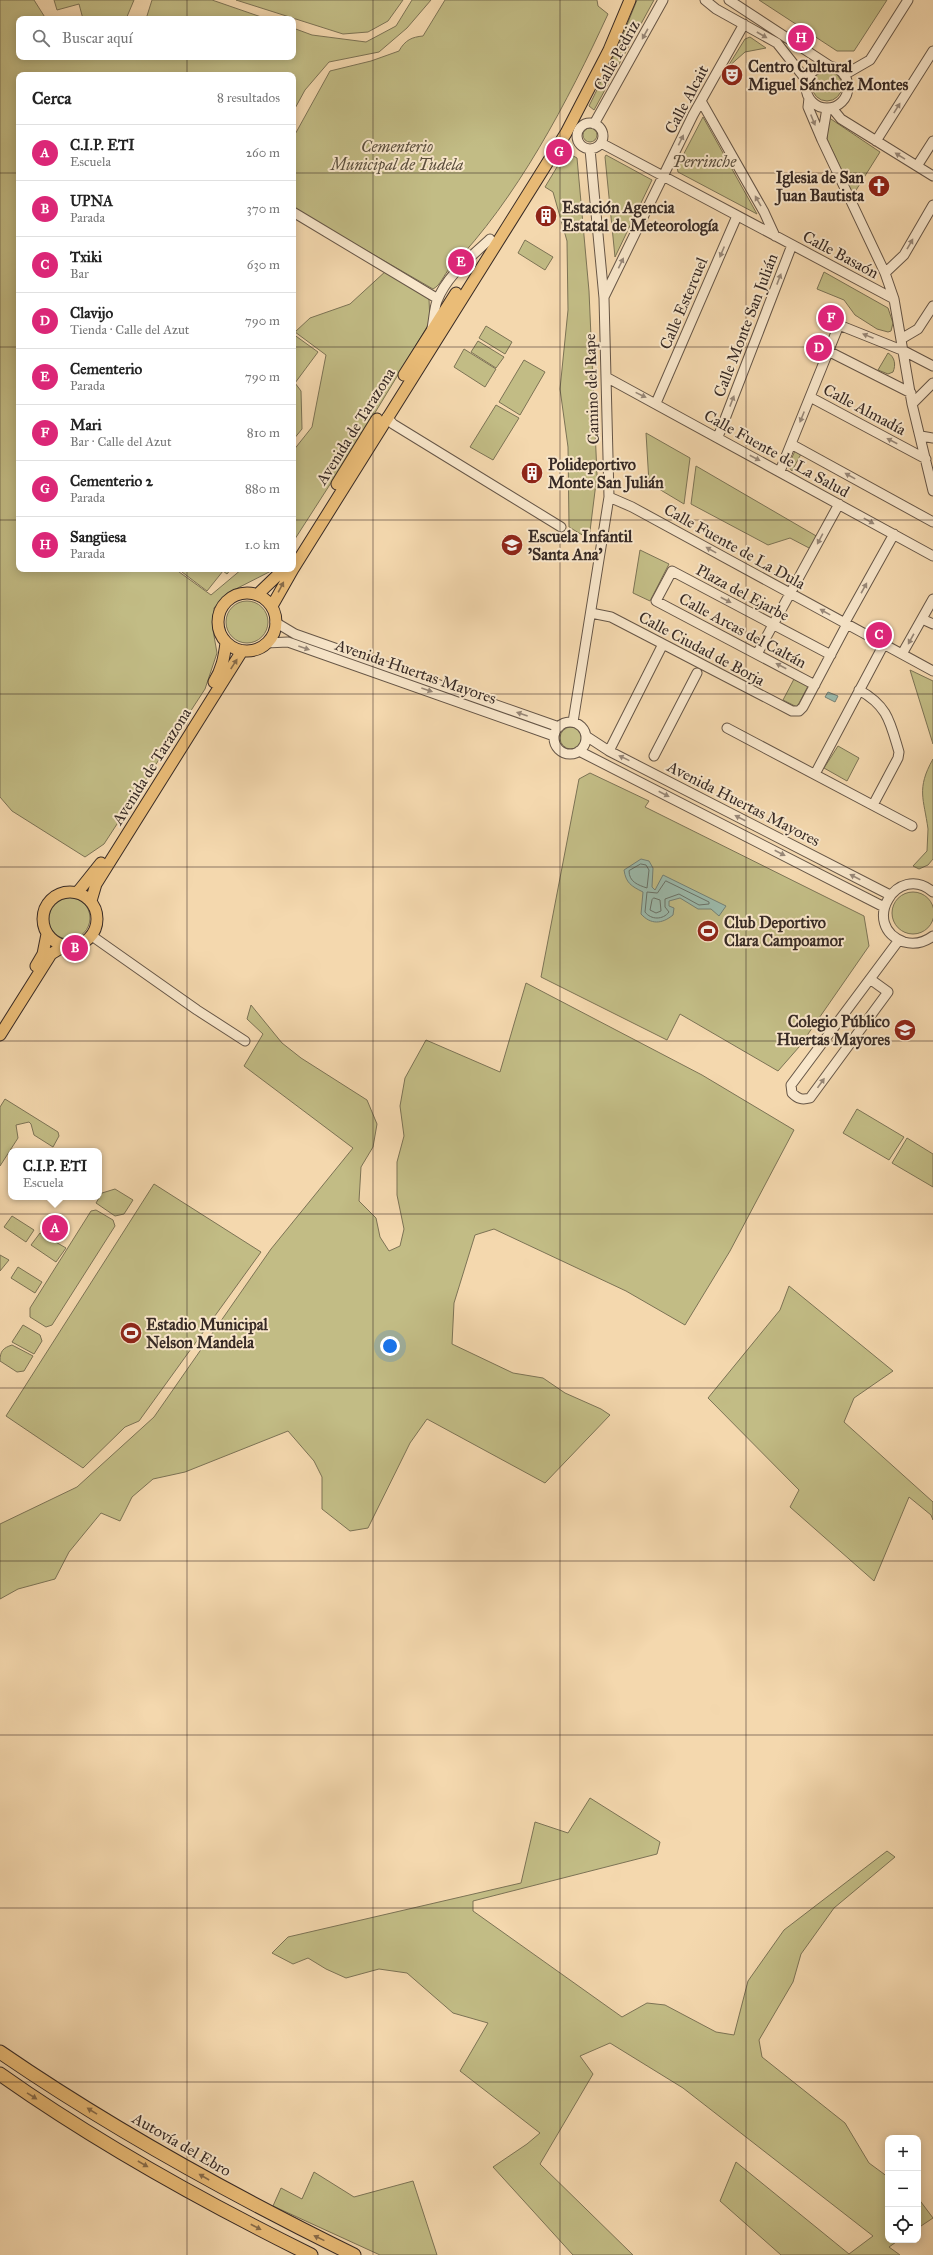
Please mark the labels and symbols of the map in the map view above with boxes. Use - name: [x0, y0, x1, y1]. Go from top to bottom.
- street label: Calle Pedriz: [589, 16, 644, 94]
- pin: H: [788, 23, 814, 53]
- one-way arrow: [641, 28, 648, 40]
- one-way arrow: [757, 31, 767, 39]
- place label: Centro Cultural Miguel Sánchez Montes: [748, 57, 909, 95]
- street label: Calle Alcait: [660, 61, 713, 137]
- theatre icon: Centro Cultural Miguel Sánchez Montes: [719, 62, 745, 88]
- one-way arrow: [894, 102, 901, 114]
- one-way arrow: [811, 114, 817, 126]
- one-way arrow: [678, 134, 684, 146]
- park label: Cementerio Municipal de Tudela: [329, 137, 464, 175]
- pin: G: [546, 137, 572, 167]
- park label: Perrinche: [672, 152, 737, 171]
- one-way arrow: [894, 152, 906, 159]
- place label: Iglesia de San Juan Bautista: [774, 168, 865, 206]
- church icon: Iglesia de San Juan Bautista: [866, 173, 892, 199]
- one-way arrow: [754, 195, 761, 207]
- place label: Estación Agencia Estatal de Meteorología: [562, 198, 720, 236]
- building icon: Estación Agencia Estatal de Meteorología: [533, 203, 559, 229]
- street label: Calle Basaón: [800, 227, 882, 283]
- one-way arrow: [907, 238, 914, 250]
- one-way arrow: [719, 246, 725, 257]
- pin: E: [448, 247, 474, 277]
- street label: Calle Monte San Julián: [709, 250, 783, 400]
- street label: Calle Estercuel: [656, 254, 712, 352]
- one-way arrow: [618, 257, 624, 268]
- one-way arrow: [776, 273, 782, 285]
- pin: F: [818, 303, 844, 333]
- street label: Camino del Rape: [580, 333, 603, 445]
- pin: D: [806, 333, 832, 363]
- one-way arrow: [862, 333, 873, 339]
- street label: Avenida de Tarazona: [311, 364, 399, 489]
- street label: Calle Almadía: [820, 380, 910, 439]
- one-way arrow: [635, 392, 646, 398]
- one-way arrow: [729, 394, 735, 406]
- street label: Calle Fuente de La Salud: [701, 406, 853, 501]
- one-way arrow: [798, 412, 804, 424]
- one-way arrow: [886, 438, 898, 444]
- one-way arrow: [749, 454, 761, 461]
- place label: Polideportivo Monte San Julián: [548, 455, 664, 493]
- building icon: Polideportivo Monte San Julián: [519, 460, 545, 486]
- one-way arrow: [844, 473, 856, 479]
- street label: Calle Fuente de La Dula: [661, 500, 809, 593]
- one-way arrow: [863, 517, 874, 524]
- place label: Escuela Infantil 'Santa Ana': [528, 527, 633, 564]
- school or university icon: Escuela Infantil 'Santa Ana': [499, 532, 525, 558]
- one-way arrow: [817, 533, 824, 545]
- one-way arrow: [705, 546, 717, 553]
- street label: Plaza del Ejarbe: [693, 560, 793, 625]
- one-way arrow: [278, 581, 285, 593]
- one-way arrow: [860, 582, 867, 594]
- street label: Calle Arcas del Caltán: [676, 589, 810, 672]
- one-way arrow: [720, 596, 732, 603]
- street label: Calle Ciudad de Borja: [636, 607, 768, 690]
- one-way arrow: [819, 608, 831, 615]
- pin: C: [866, 620, 892, 650]
- one-way arrow: [907, 633, 914, 645]
- street label: Avenida Huertas Mayores: [332, 635, 499, 708]
- one-way arrow: [298, 645, 310, 651]
- one-way arrow: [230, 658, 237, 670]
- one-way arrow: [775, 663, 786, 670]
- one-way arrow: [421, 688, 433, 694]
- street label: Avenida de Tarazona: [107, 704, 195, 829]
- one-way arrow: [516, 711, 528, 717]
- one-way arrow: [618, 755, 630, 761]
- street label: Avenida Huertas Mayores: [663, 756, 824, 850]
- one-way arrow: [658, 791, 670, 797]
- one-way arrow: [734, 814, 746, 821]
- one-way arrow: [774, 850, 786, 857]
- one-way arrow: [849, 874, 861, 880]
- place label: Club Deportivo Clara Campoamor: [724, 913, 845, 951]
- sports icon: Club Deportivo Clara Campoamor: [695, 918, 721, 944]
- pin: B: [62, 933, 88, 963]
- place label: Colegio Público Huertas Mayores: [777, 1012, 890, 1050]
- school or university icon: Colegio Público Huertas Mayores: [892, 1017, 918, 1043]
- one-way arrow: [817, 1078, 825, 1088]
- pin: A: [42, 1213, 68, 1243]
- place label: Estadio Municipal Nelson Mandela: [146, 1315, 268, 1352]
- sports icon: Estadio Municipal Nelson Mandela: [118, 1320, 144, 1346]
- your location: [380, 1336, 400, 1356]
- one-way arrow: [27, 2092, 37, 2100]
- one-way arrow: [87, 2107, 97, 2115]
- street label: Autovía del Ebro: [128, 2108, 235, 2180]
- one-way arrow: [137, 2160, 149, 2167]
- one-way arrow: [198, 2174, 210, 2181]
- one-way arrow: [251, 2224, 262, 2231]
- one-way arrow: [313, 2235, 324, 2241]

